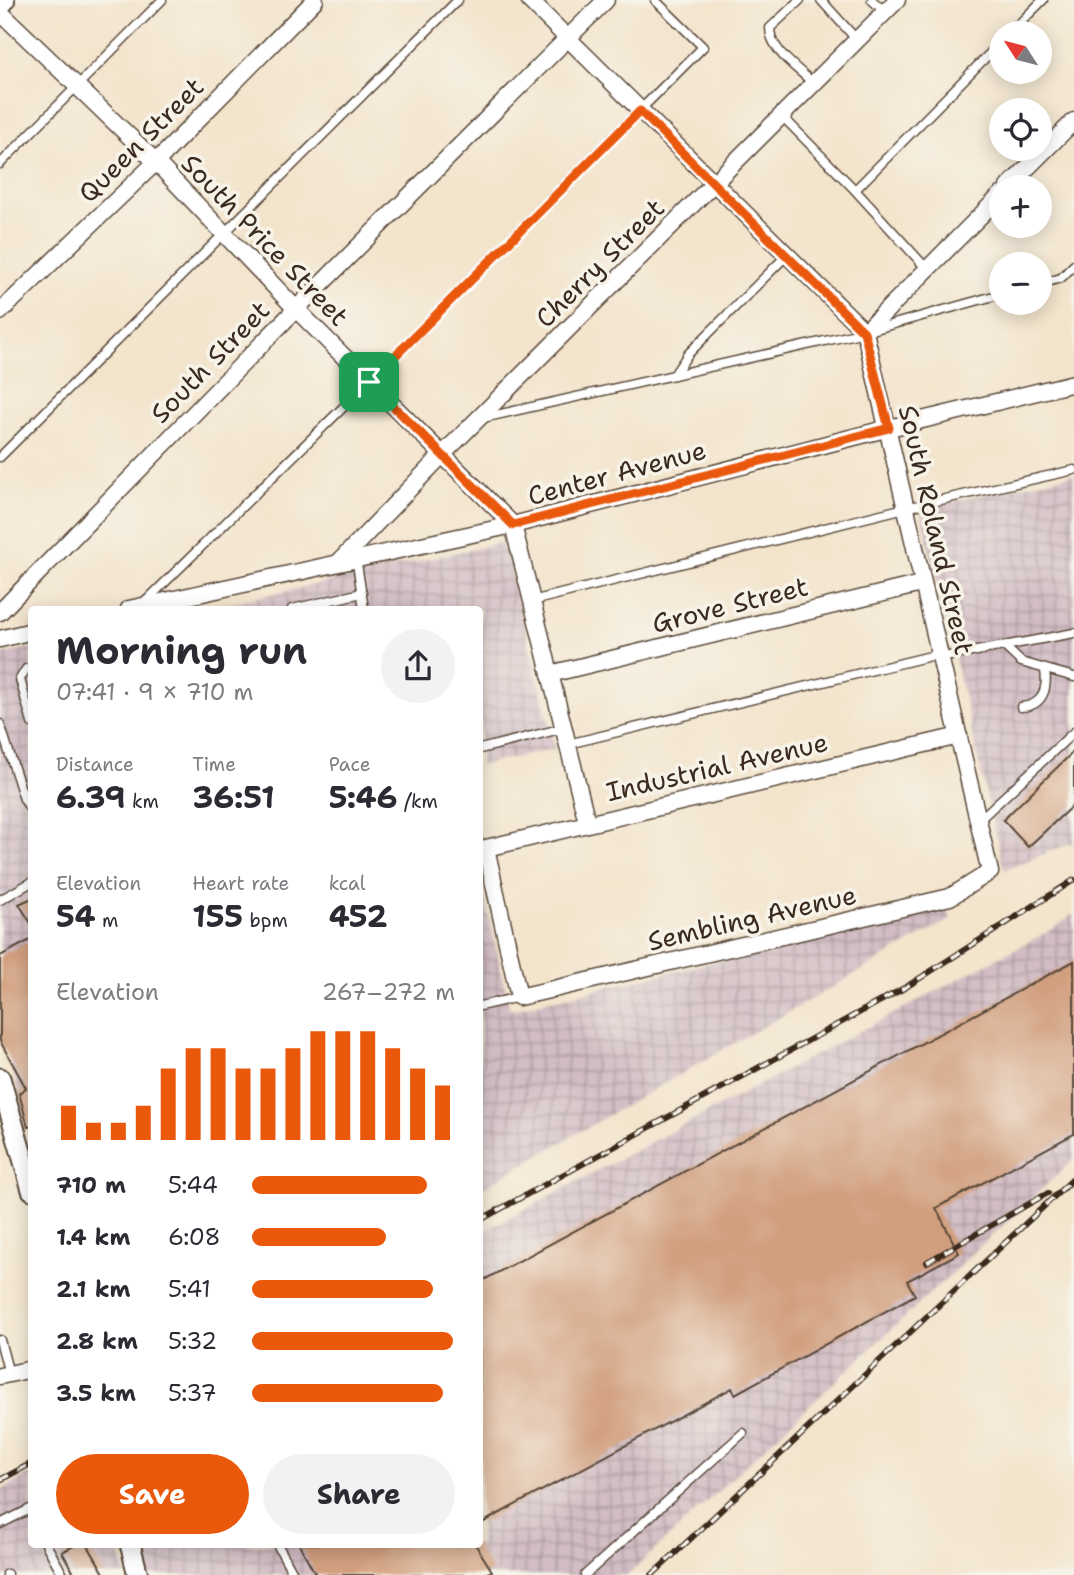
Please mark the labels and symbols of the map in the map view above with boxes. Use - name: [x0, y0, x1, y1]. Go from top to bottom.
- north arrow: [989, 21, 1052, 84]
- street label: Queen Street: [70, 69, 211, 210]
- street label: South Price Street: [174, 146, 357, 333]
- street label: Cherry Street: [528, 191, 672, 335]
- street label: South Street: [142, 293, 277, 430]
- pin: [339, 352, 399, 412]
- street label: South Roland Street: [891, 402, 982, 658]
- street label: Center Avenue: [524, 432, 710, 513]
- street label: Grove Street: [648, 568, 812, 641]
- street label: Industrial Avenue: [603, 724, 831, 809]
- street label: Sembling Avenue: [644, 877, 860, 959]

